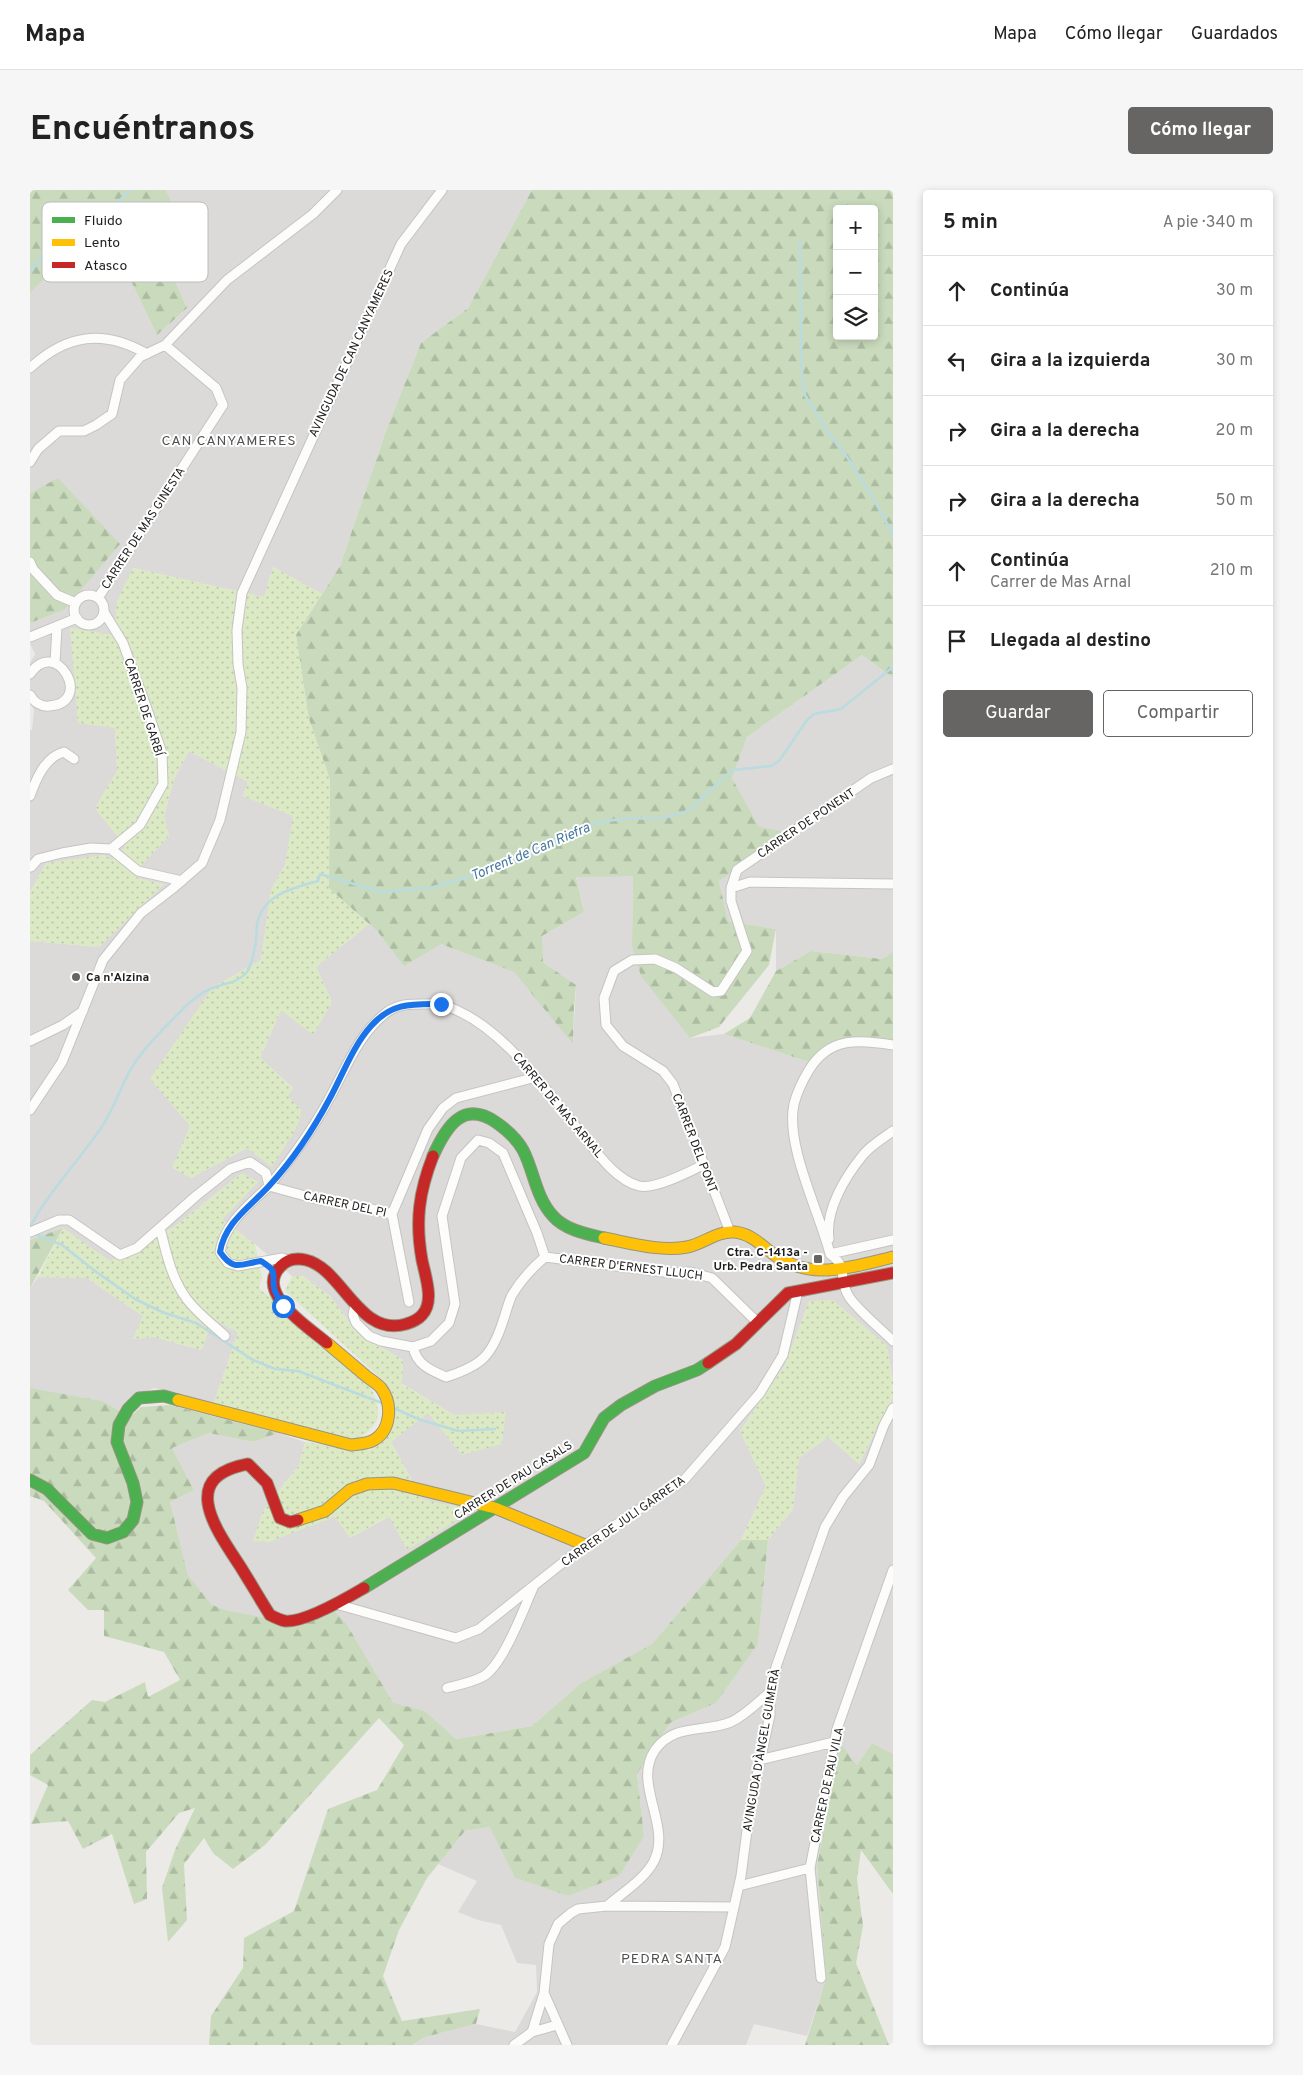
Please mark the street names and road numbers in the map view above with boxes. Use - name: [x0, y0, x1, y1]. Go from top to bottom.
- street label: AVINGUDA DE CAN CANYAMERES: [306, 267, 398, 440]
- street label: CARRER DE MAS GINESTA: [98, 464, 189, 593]
- street label: CARRER DE GARBÍ: [120, 656, 167, 760]
- street label: CARRER DE PONENT: [755, 785, 859, 863]
- street label: CARRER DE MAS ARNAL: [508, 1050, 606, 1162]
- street label: CARRER DEL PONT: [668, 1091, 720, 1195]
- street label: CARRER DEL PI: [302, 1188, 388, 1222]
- street label: CARRER D'ERNEST LLUCH: [558, 1251, 704, 1285]
- street label: CARRER DE PAU CASALS: [451, 1438, 576, 1524]
- street label: CARRER DE JULI GARRETA: [558, 1473, 689, 1571]
- street label: AVINGUDA D'ÀNGEL GUIMERÀ: [740, 1667, 784, 1833]
- street label: CARRER DE PAU VILA: [808, 1726, 848, 1845]

